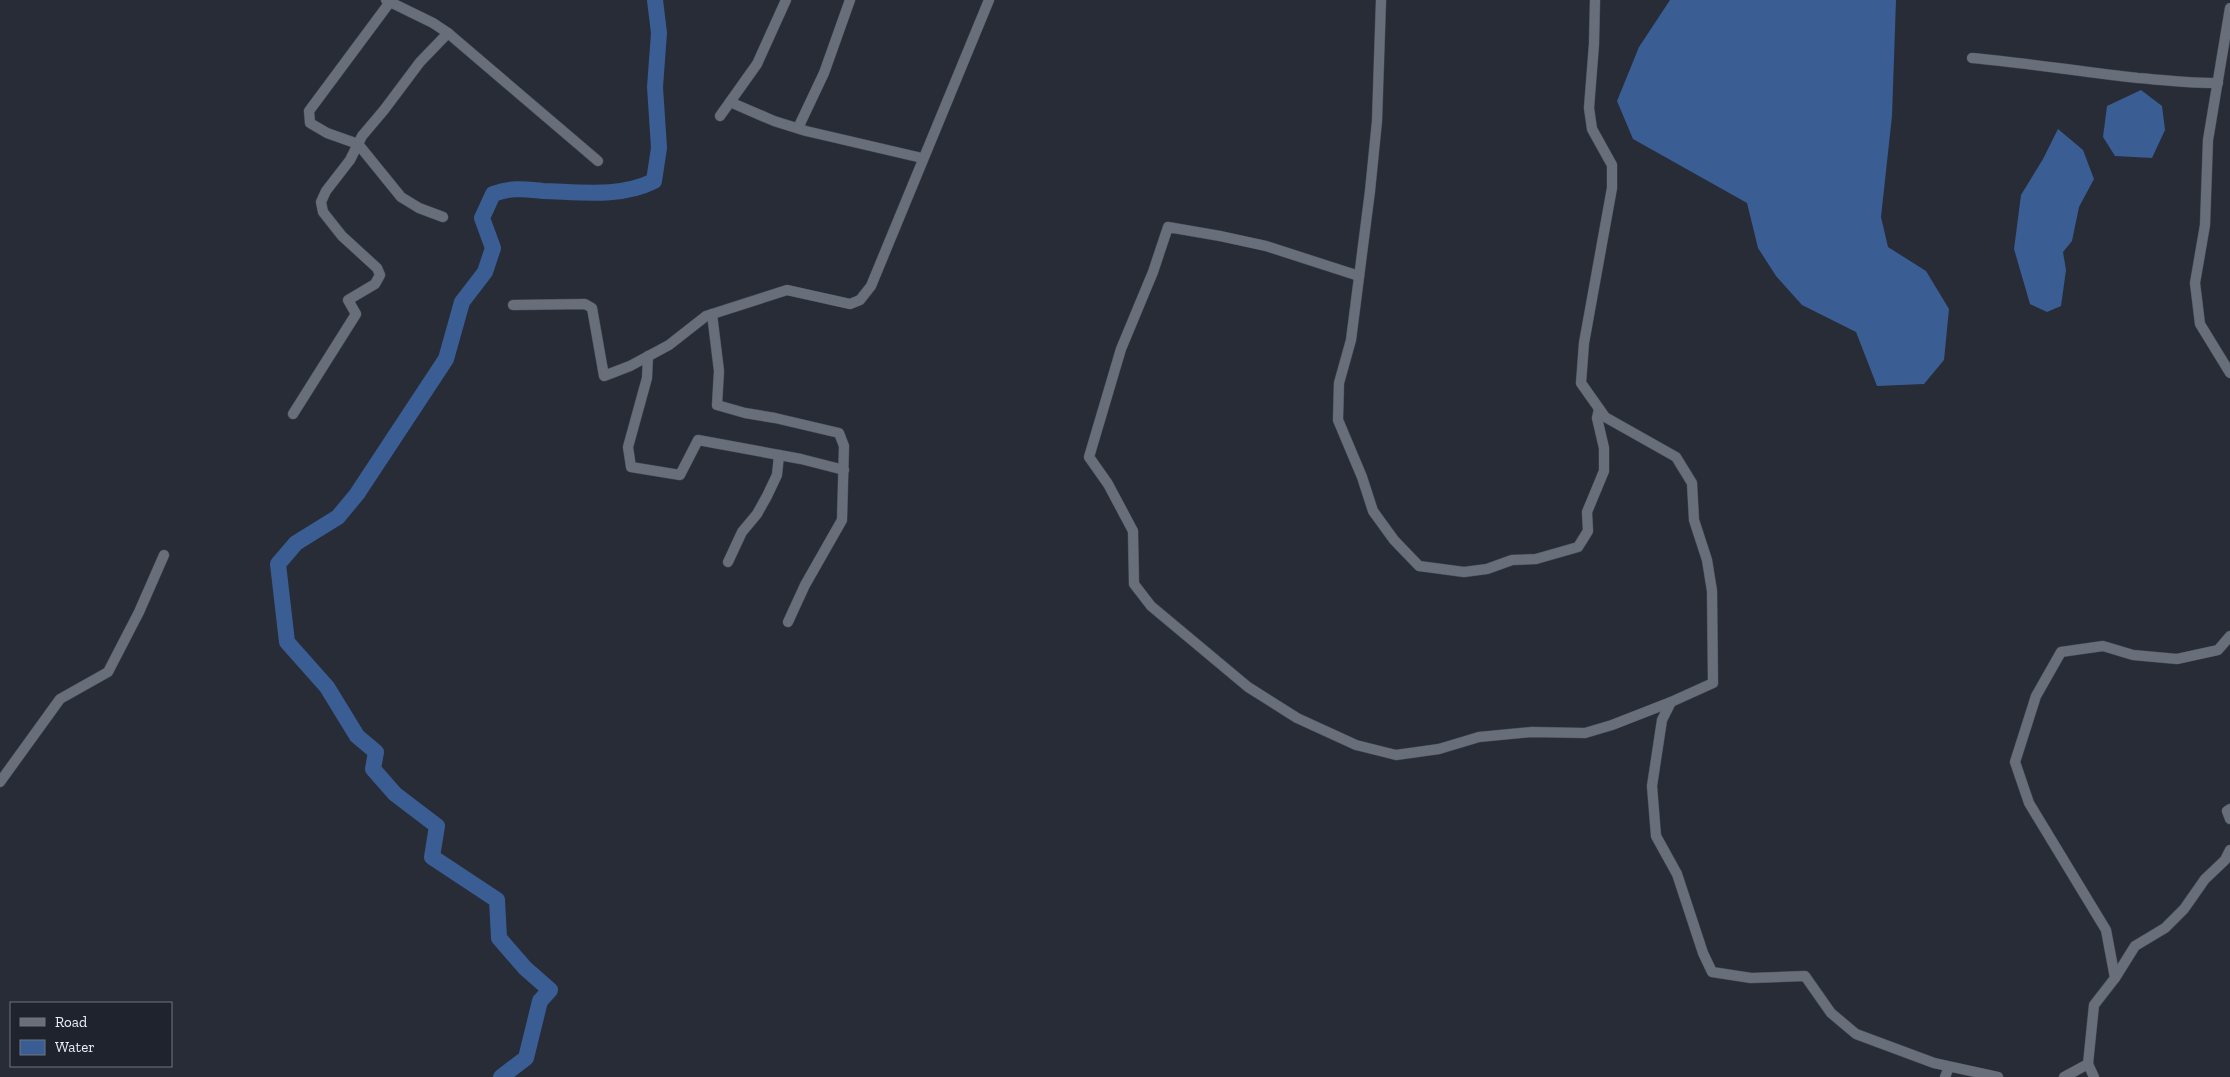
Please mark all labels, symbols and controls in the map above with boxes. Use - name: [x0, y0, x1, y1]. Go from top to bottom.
- legend: [10, 1002, 172, 1067]
- text: Road: [55, 1013, 88, 1031]
- text: Water: [55, 1038, 95, 1056]

